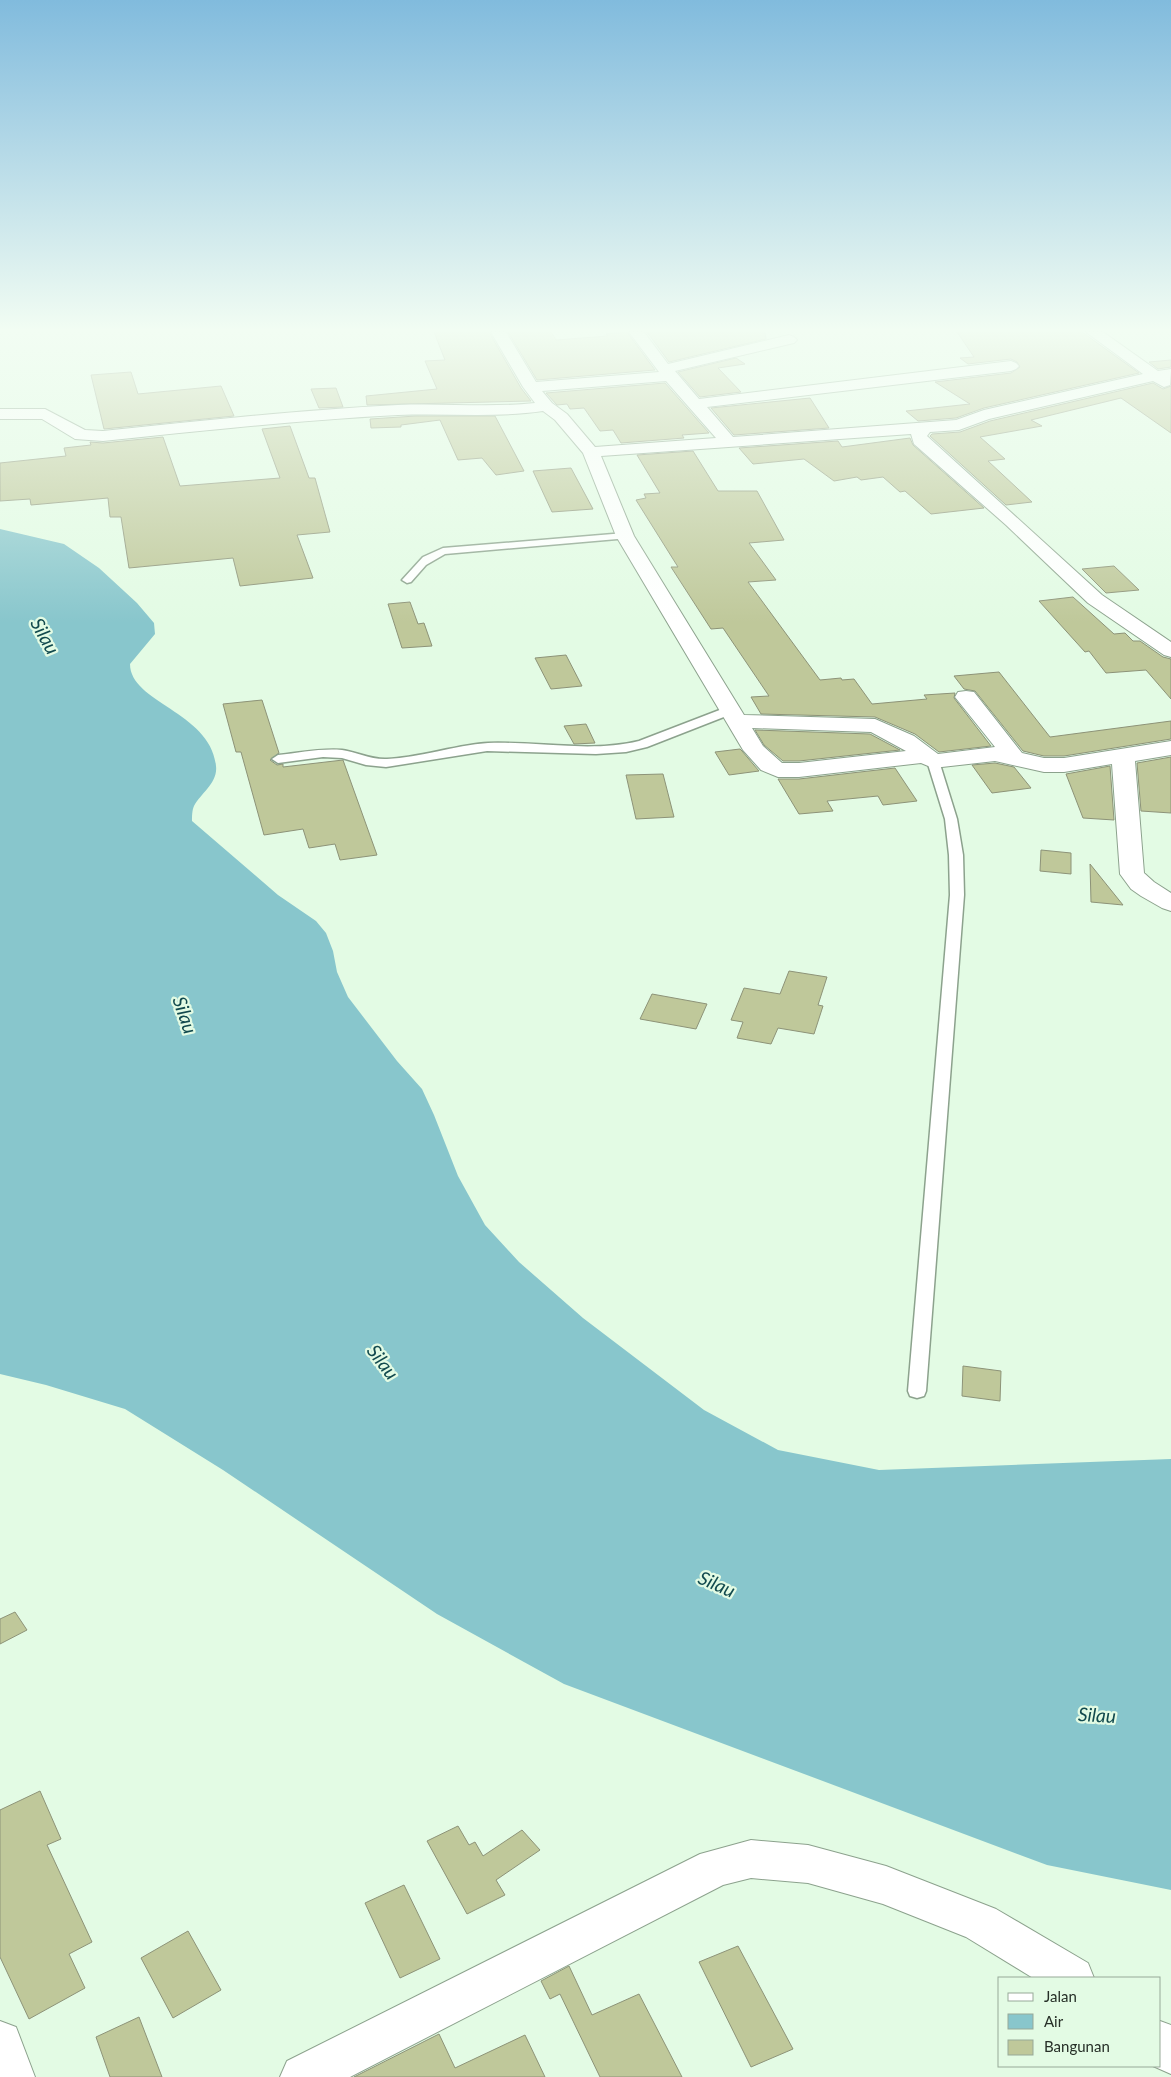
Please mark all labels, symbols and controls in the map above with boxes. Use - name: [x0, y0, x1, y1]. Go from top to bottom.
- water label: Silau: [26, 614, 65, 658]
- water label: Silau: [168, 993, 203, 1037]
- water label: Silau: [363, 1340, 404, 1384]
- water label: Silau: [695, 1565, 739, 1602]
- water label: Silau: [1077, 1702, 1117, 1727]
- legend: [998, 1977, 1161, 2067]
- text: Jalan: [1044, 1987, 1077, 2005]
- text: Air: [1044, 2012, 1064, 2030]
- text: Bangunan: [1044, 2037, 1110, 2055]

